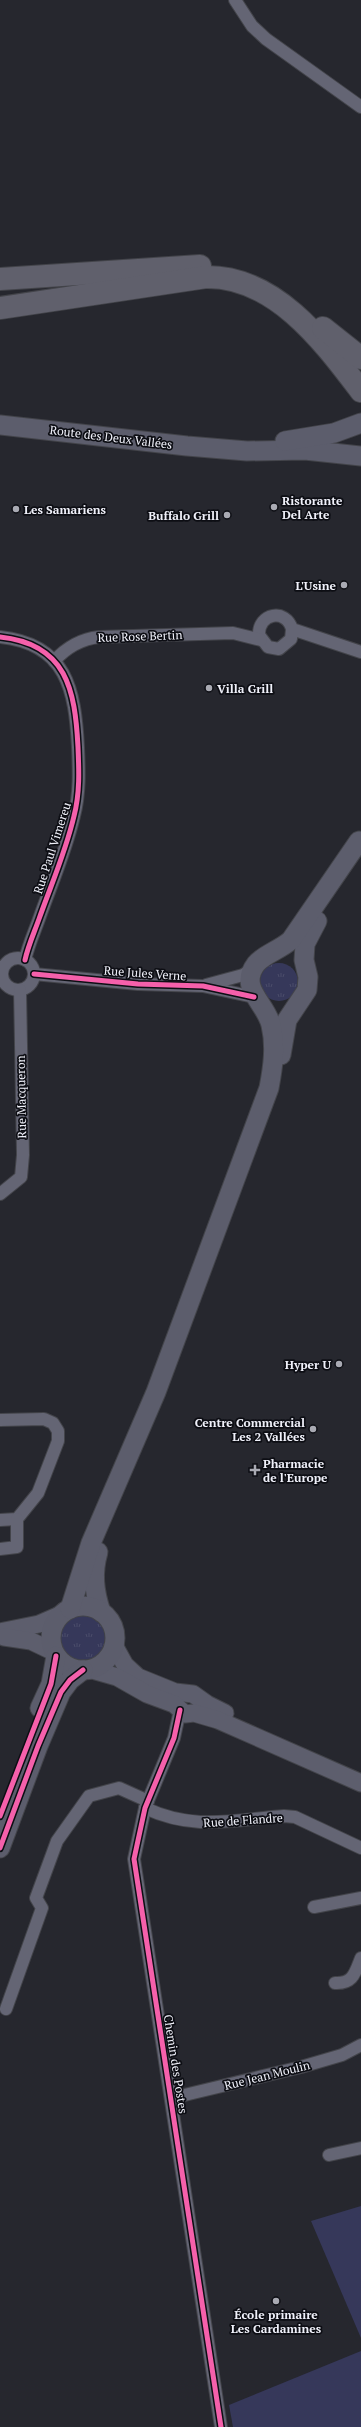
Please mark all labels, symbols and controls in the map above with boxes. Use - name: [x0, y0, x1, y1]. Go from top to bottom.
- street label: Route des Deux Vallées: [49, 422, 173, 452]
- place label: Ristorante Del Arte: [282, 493, 343, 522]
- place label: Les Samariens: [24, 502, 107, 517]
- marker: Ristorante Del Arte: [269, 502, 279, 512]
- marker: Les Samariens: [11, 504, 21, 514]
- place label: Buffalo Grill: [148, 508, 219, 523]
- marker: Buffalo Grill: [222, 510, 232, 520]
- place label: L'Usine: [295, 578, 337, 593]
- marker: L'Usine: [339, 580, 349, 590]
- street label: Rue Rose Bertin: [97, 627, 183, 645]
- place label: Villa Grill: [217, 681, 273, 696]
- marker: Villa Grill: [204, 683, 214, 693]
- street label: Rue Paul Vimereu: [30, 800, 74, 896]
- street label: Rue Jules Verne: [103, 963, 187, 983]
- street label: Rue Macqueron: [13, 1055, 29, 1139]
- place label: Hyper U: [285, 1357, 331, 1372]
- marker: Hyper U: [334, 1359, 344, 1369]
- place label: Centre Commercial Les 2 Vallées: [195, 1415, 306, 1444]
- marker: Centre Commercial Les 2 Vallées: [308, 1424, 318, 1434]
- place label: Pharmacie de l'Europe: [263, 1456, 328, 1485]
- marker: Pharmacie de l'Europe: [250, 1465, 260, 1475]
- street label: Rue de Flandre: [203, 1810, 283, 1830]
- street label: Chemin des Postes: [161, 2013, 191, 2115]
- street label: Rue Jean Moulin: [222, 2057, 312, 2093]
- marker: École primaire Les Cardamines: [271, 2296, 281, 2306]
- place label: École primaire Les Cardamines: [231, 2307, 322, 2336]

